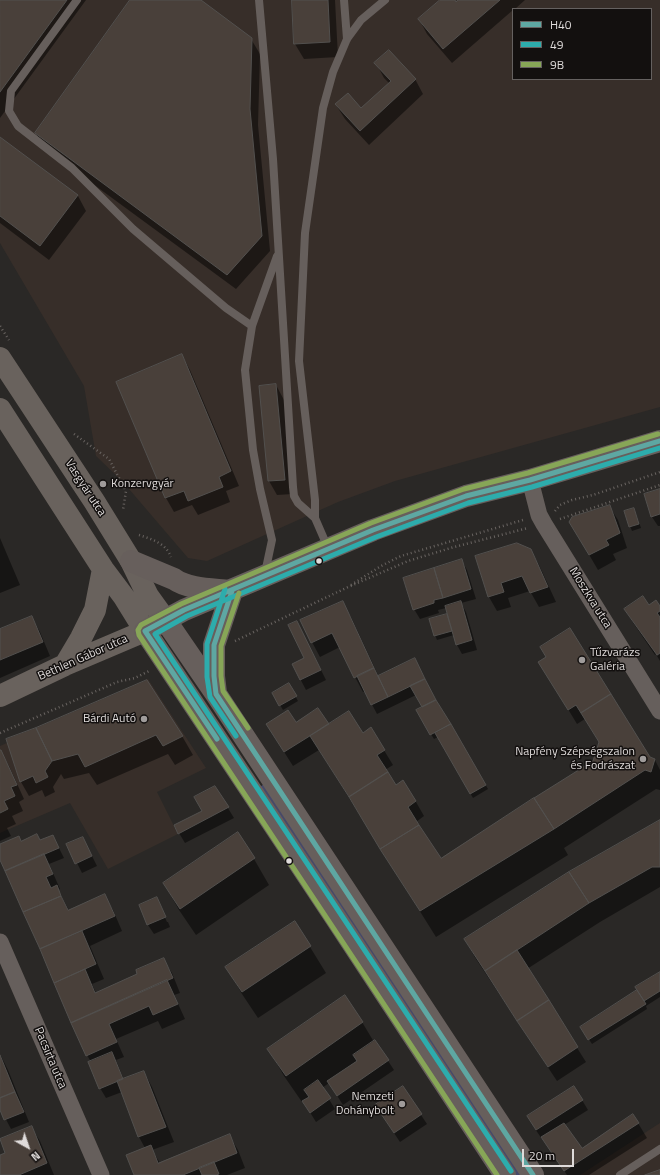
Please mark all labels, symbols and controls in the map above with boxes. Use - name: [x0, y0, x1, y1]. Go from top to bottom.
- legend: [512, 8, 652, 80]
- text: H40: [550, 15, 572, 34]
- text: 49: [550, 35, 563, 54]
- text: 9B: [550, 55, 564, 74]
- street label: Vasgyár utca: [61, 457, 109, 519]
- place label: Konzervgyár: [111, 477, 174, 491]
- marker: Konzervgyár: [98, 479, 108, 489]
- unlabelled marker: [314, 556, 324, 566]
- street label: Moszkva utca: [566, 565, 614, 631]
- street label: Bethlen Gábor utca: [36, 632, 130, 684]
- place label: Tűzvarázs Galéria: [590, 646, 640, 674]
- marker: Tűzvarázs Galéria: [577, 655, 587, 665]
- place label: Bárdi Autó: [83, 712, 136, 726]
- marker: Bárdi Autó: [139, 714, 149, 724]
- place label: Napfény Szépségszalon és Fodrászat: [515, 745, 635, 773]
- marker: Napfény Szépségszalon és Fodrászat: [638, 754, 648, 764]
- unlabelled marker: [284, 856, 294, 866]
- street label: Pacsirta utca: [31, 1025, 69, 1091]
- place label: Nemzeti Dohánybolt: [336, 1090, 394, 1118]
- marker: Nemzeti Dohánybolt: [397, 1099, 407, 1109]
- north arrow: [8, 1127, 48, 1167]
- scale bar: [524, 1141, 576, 1167]
- text: 20 m: [529, 1146, 555, 1165]
- text: N: [28, 1148, 44, 1165]

